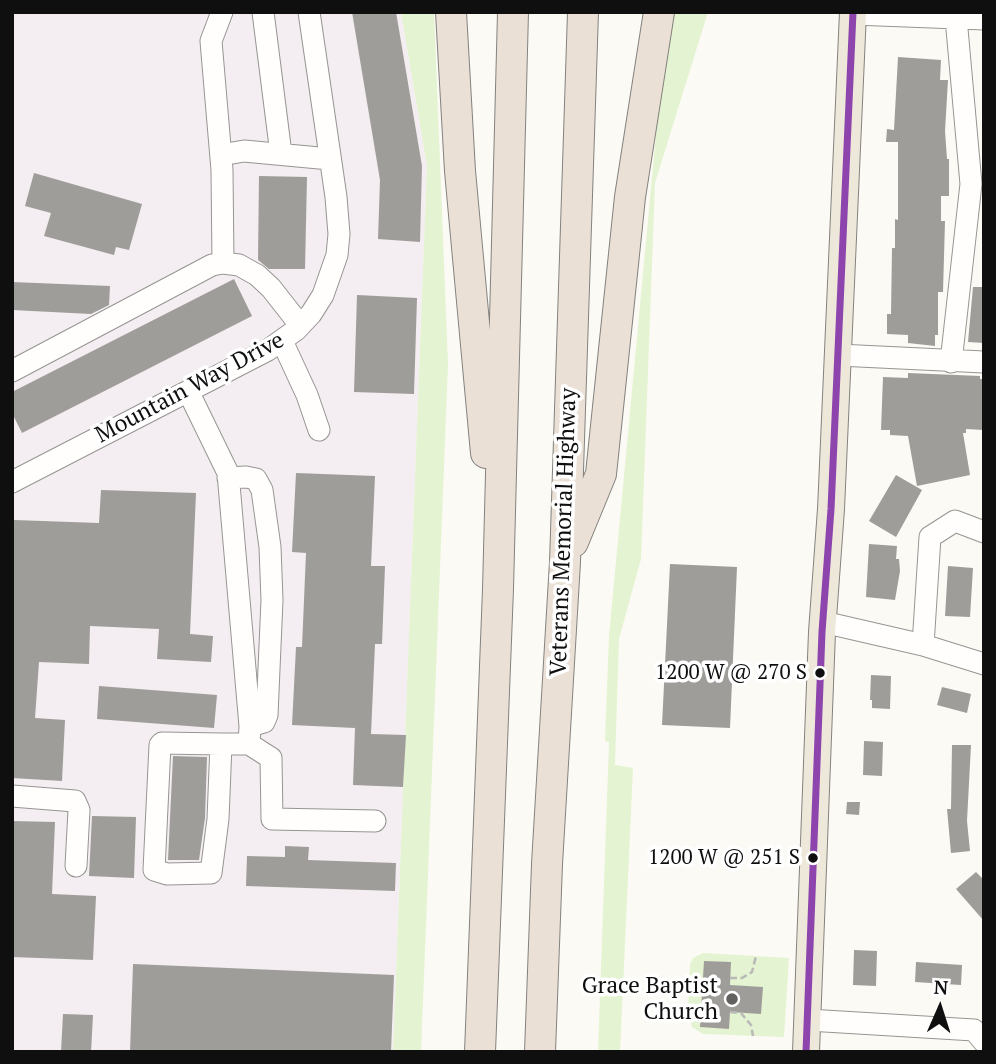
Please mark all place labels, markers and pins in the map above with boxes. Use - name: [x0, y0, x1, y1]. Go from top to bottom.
- place label: 1200 W @ 270 S: [655, 660, 807, 686]
- marker: 1200 W @ 270 S: [813, 666, 827, 680]
- place label: 1200 W @ 251 S: [648, 845, 800, 871]
- marker: 1200 W @ 251 S: [806, 851, 820, 865]
- place label: Grace Baptist Church: [582, 972, 718, 1026]
- marker: Grace Baptist Church: [724, 991, 740, 1007]

